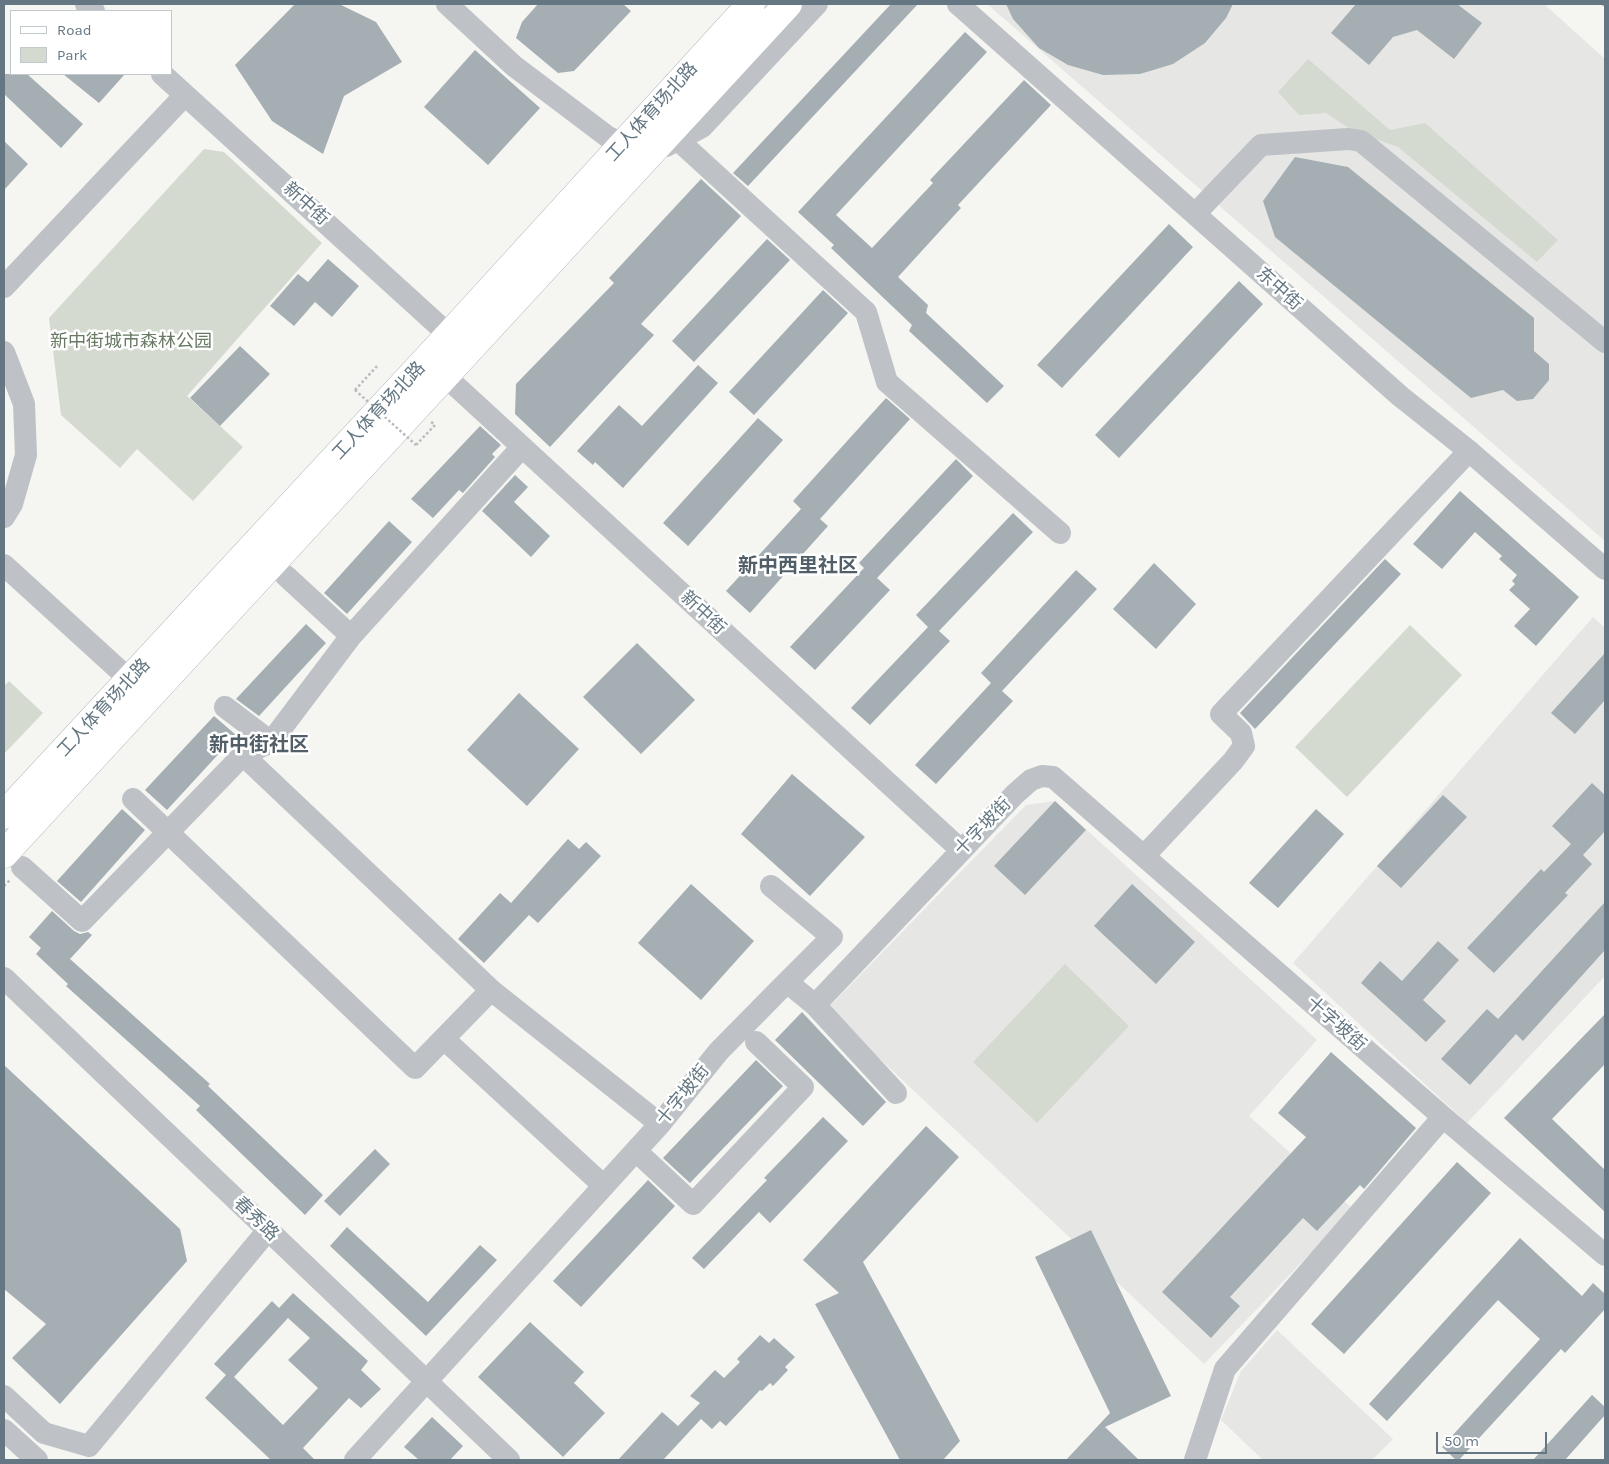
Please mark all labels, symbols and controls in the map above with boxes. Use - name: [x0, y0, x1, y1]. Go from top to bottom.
- legend: [10, 10, 172, 75]
- text: Road: [57, 21, 92, 39]
- text: Park: [57, 46, 87, 64]
- street label: 工人体育场北路: [602, 58, 702, 166]
- street label: 新中街: [279, 178, 333, 230]
- street label: 东中街: [1252, 263, 1306, 315]
- park label: 新中街城市森林公园: [50, 331, 212, 353]
- street label: 工人体育场北路: [328, 358, 430, 464]
- district label: 新中西里社区: [738, 554, 858, 578]
- street label: 新中街: [676, 587, 730, 639]
- street label: 工人体育场北路: [53, 655, 155, 761]
- district label: 新中街社区: [209, 733, 309, 757]
- street label: 十字坡街: [950, 794, 1016, 860]
- street label: 十字坡街: [1302, 992, 1370, 1056]
- street label: 十字坡街: [652, 1060, 714, 1130]
- street label: 春秀路: [229, 1192, 283, 1246]
- scale bar: [1439, 1422, 1550, 1454]
- text: 50 m: [1444, 1432, 1479, 1450]

